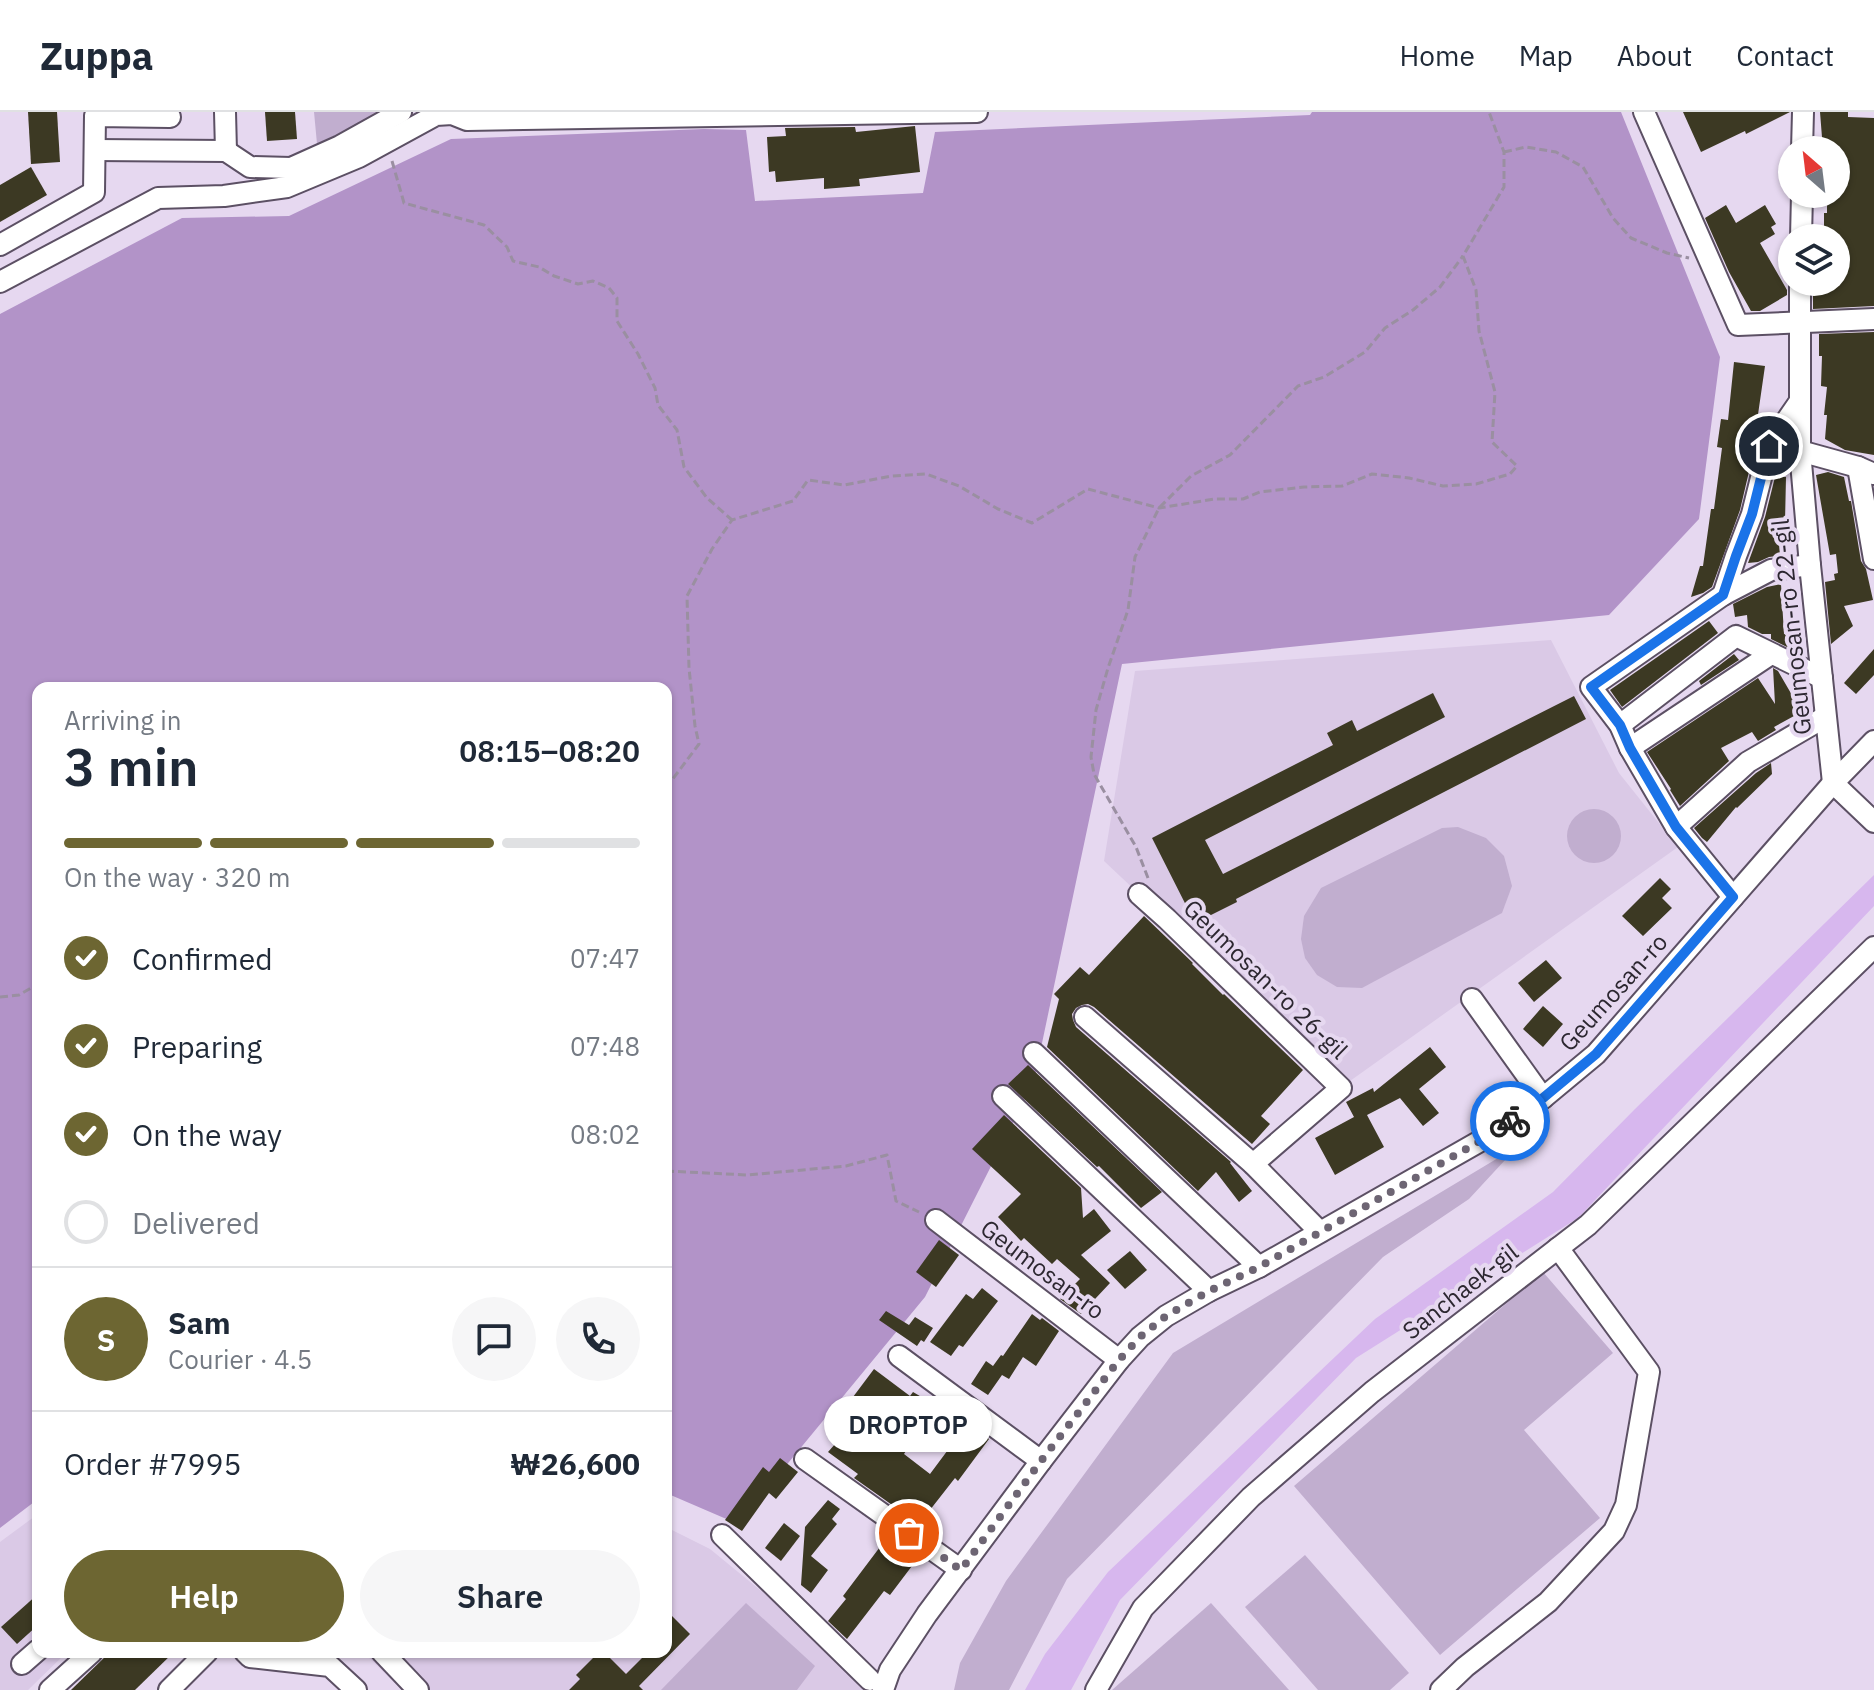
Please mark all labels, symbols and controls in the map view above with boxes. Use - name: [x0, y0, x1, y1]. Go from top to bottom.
- text: Zuppa: [40, 31, 153, 80]
- text: Home: [1399, 37, 1475, 74]
- text: Map: [1519, 37, 1573, 74]
- text: About: [1617, 37, 1692, 74]
- text: Contact: [1736, 37, 1834, 74]
- north arrow: [1778, 136, 1850, 208]
- map controls: [1778, 136, 1850, 296]
- button: layers: [1778, 224, 1850, 296]
- pin: [1735, 412, 1803, 480]
- icon: home: [1747, 424, 1791, 468]
- street label: Geumosan-ro 22-gil: [1764, 517, 1818, 737]
- text: Arriving in: [64, 703, 181, 737]
- text: 08:15–08:20: [459, 731, 640, 770]
- text: 3 min: [64, 733, 199, 800]
- text: On the way · 320 m: [64, 860, 290, 894]
- street label: Geumosan-ro 26-gil: [1177, 892, 1355, 1066]
- street label: Geumosan-ro: [1552, 926, 1674, 1058]
- icon: check: [64, 936, 108, 980]
- text: Confirmed: [132, 939, 273, 978]
- text: 07:47: [570, 941, 640, 975]
- icon: check: [64, 1024, 108, 1068]
- text: Preparing: [132, 1027, 262, 1066]
- text: 07:48: [570, 1029, 640, 1063]
- courier: [1470, 1081, 1550, 1161]
- icon: bike: [1488, 1099, 1532, 1143]
- icon: check: [64, 1112, 108, 1156]
- text: On the way: [132, 1115, 282, 1154]
- text: 08:02: [570, 1117, 640, 1151]
- text: Delivered: [132, 1203, 260, 1242]
- street label: Geumosan-ro: [974, 1212, 1112, 1326]
- street label: Sanchaek-gil: [1396, 1236, 1524, 1346]
- button: chat: [452, 1297, 536, 1381]
- button: phone: [556, 1297, 640, 1381]
- text: Sam: [168, 1303, 231, 1342]
- text: S: [97, 1320, 115, 1359]
- text: Courier · 4.5: [168, 1342, 312, 1376]
- callout: DROPTOP: [825, 1397, 993, 1453]
- text: DROPTOP: [848, 1407, 968, 1441]
- text: Order #7995: [64, 1444, 241, 1483]
- text: ₩26,600: [510, 1444, 640, 1483]
- pin: [875, 1499, 943, 1567]
- icon: bag: [887, 1511, 931, 1555]
- button: Help: [64, 1550, 344, 1642]
- button: Share: [360, 1550, 640, 1642]

